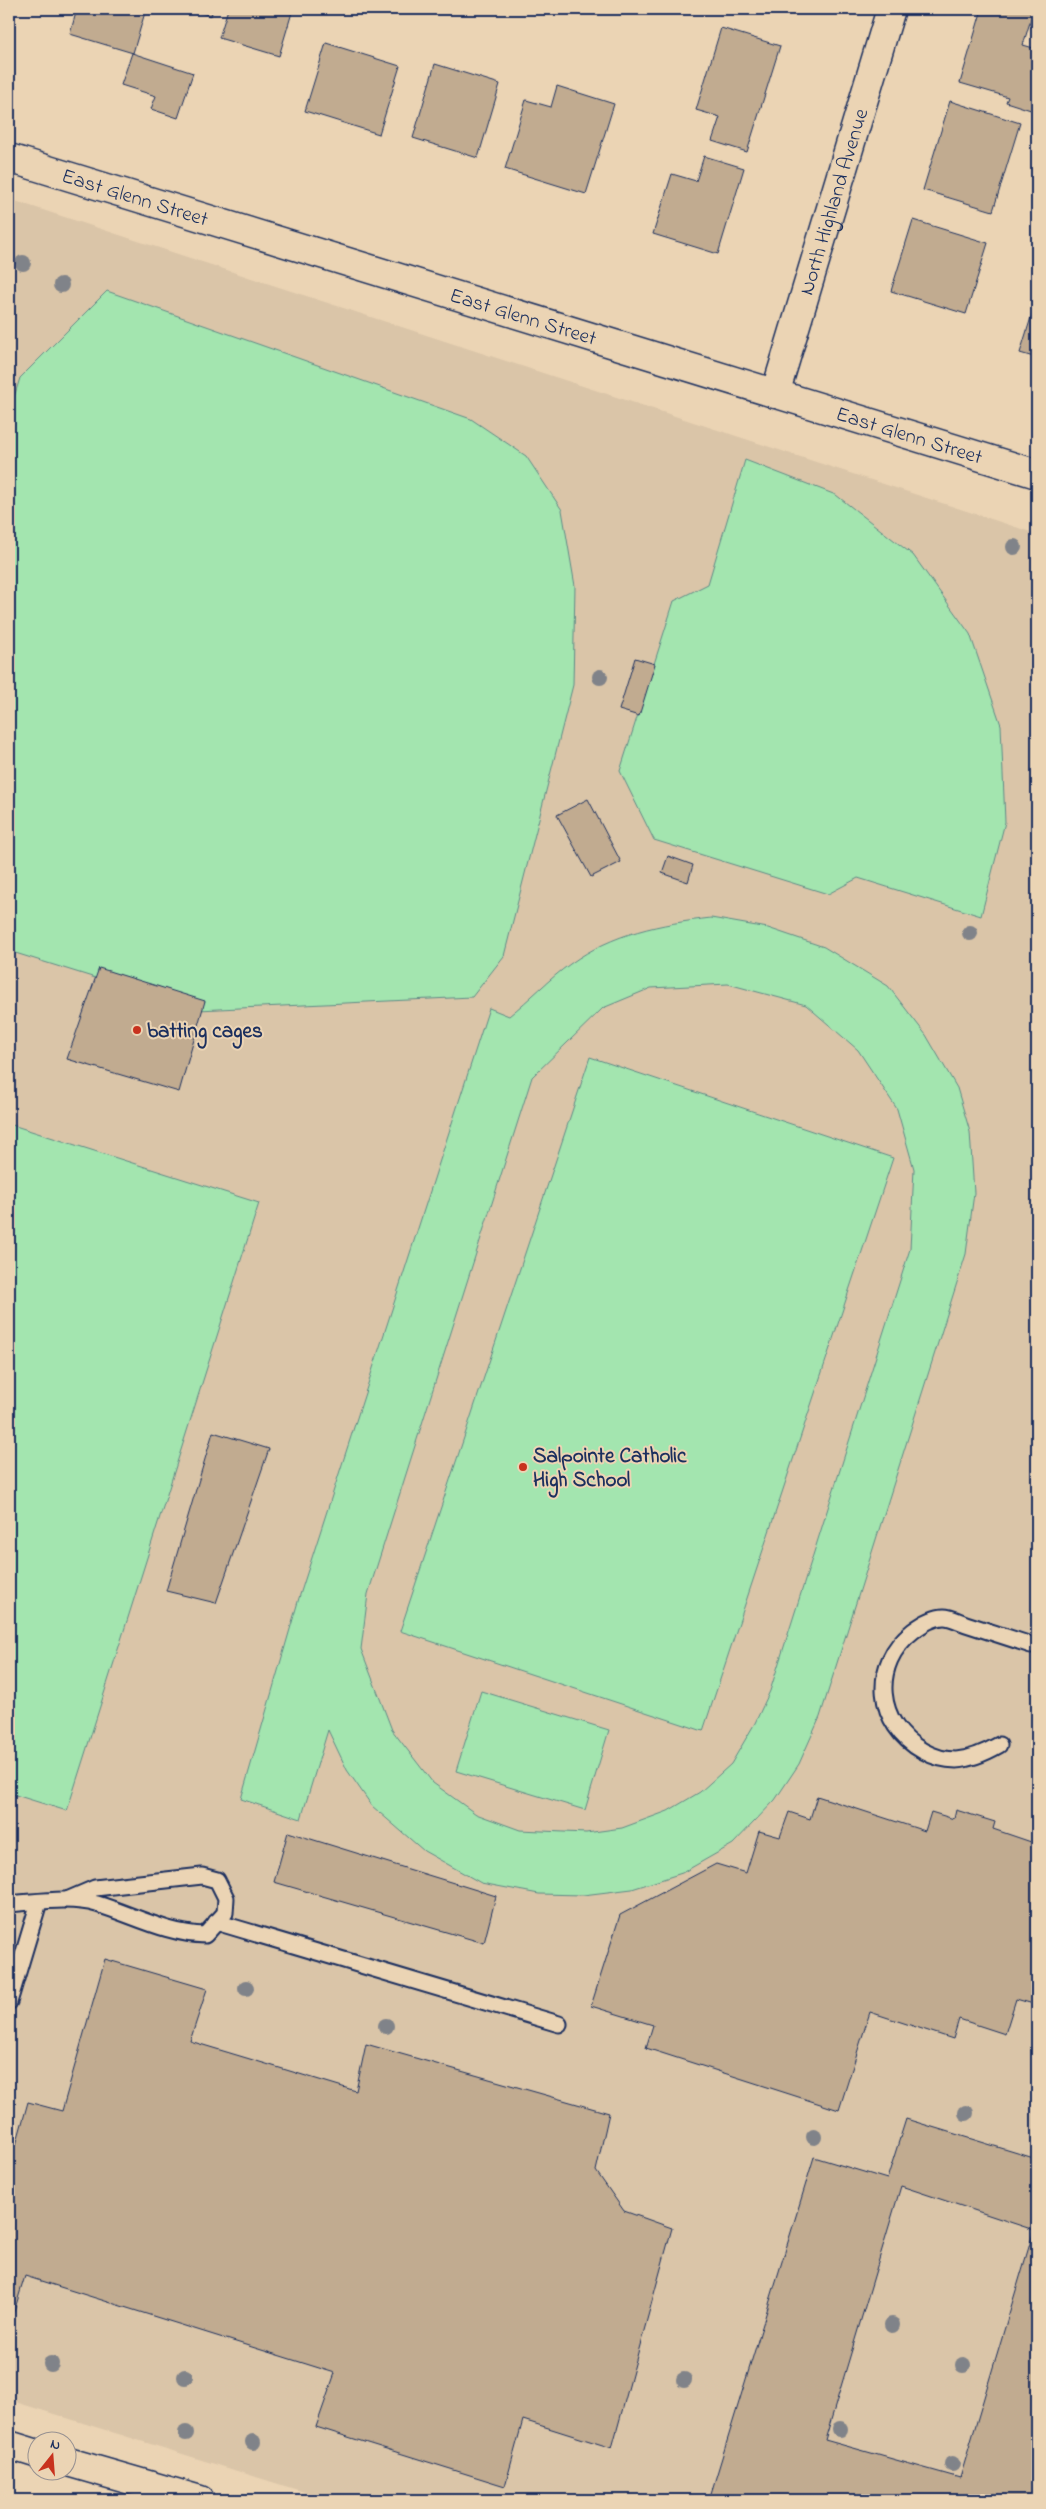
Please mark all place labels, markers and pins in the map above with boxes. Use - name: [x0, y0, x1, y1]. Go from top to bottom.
- place label: batting cages: [147, 1017, 263, 1049]
- marker: batting cages: [131, 1024, 143, 1036]
- place label: Salpointe Catholic High School: [533, 1442, 687, 1498]
- marker: Salpointe Catholic High School: [517, 1461, 529, 1473]

